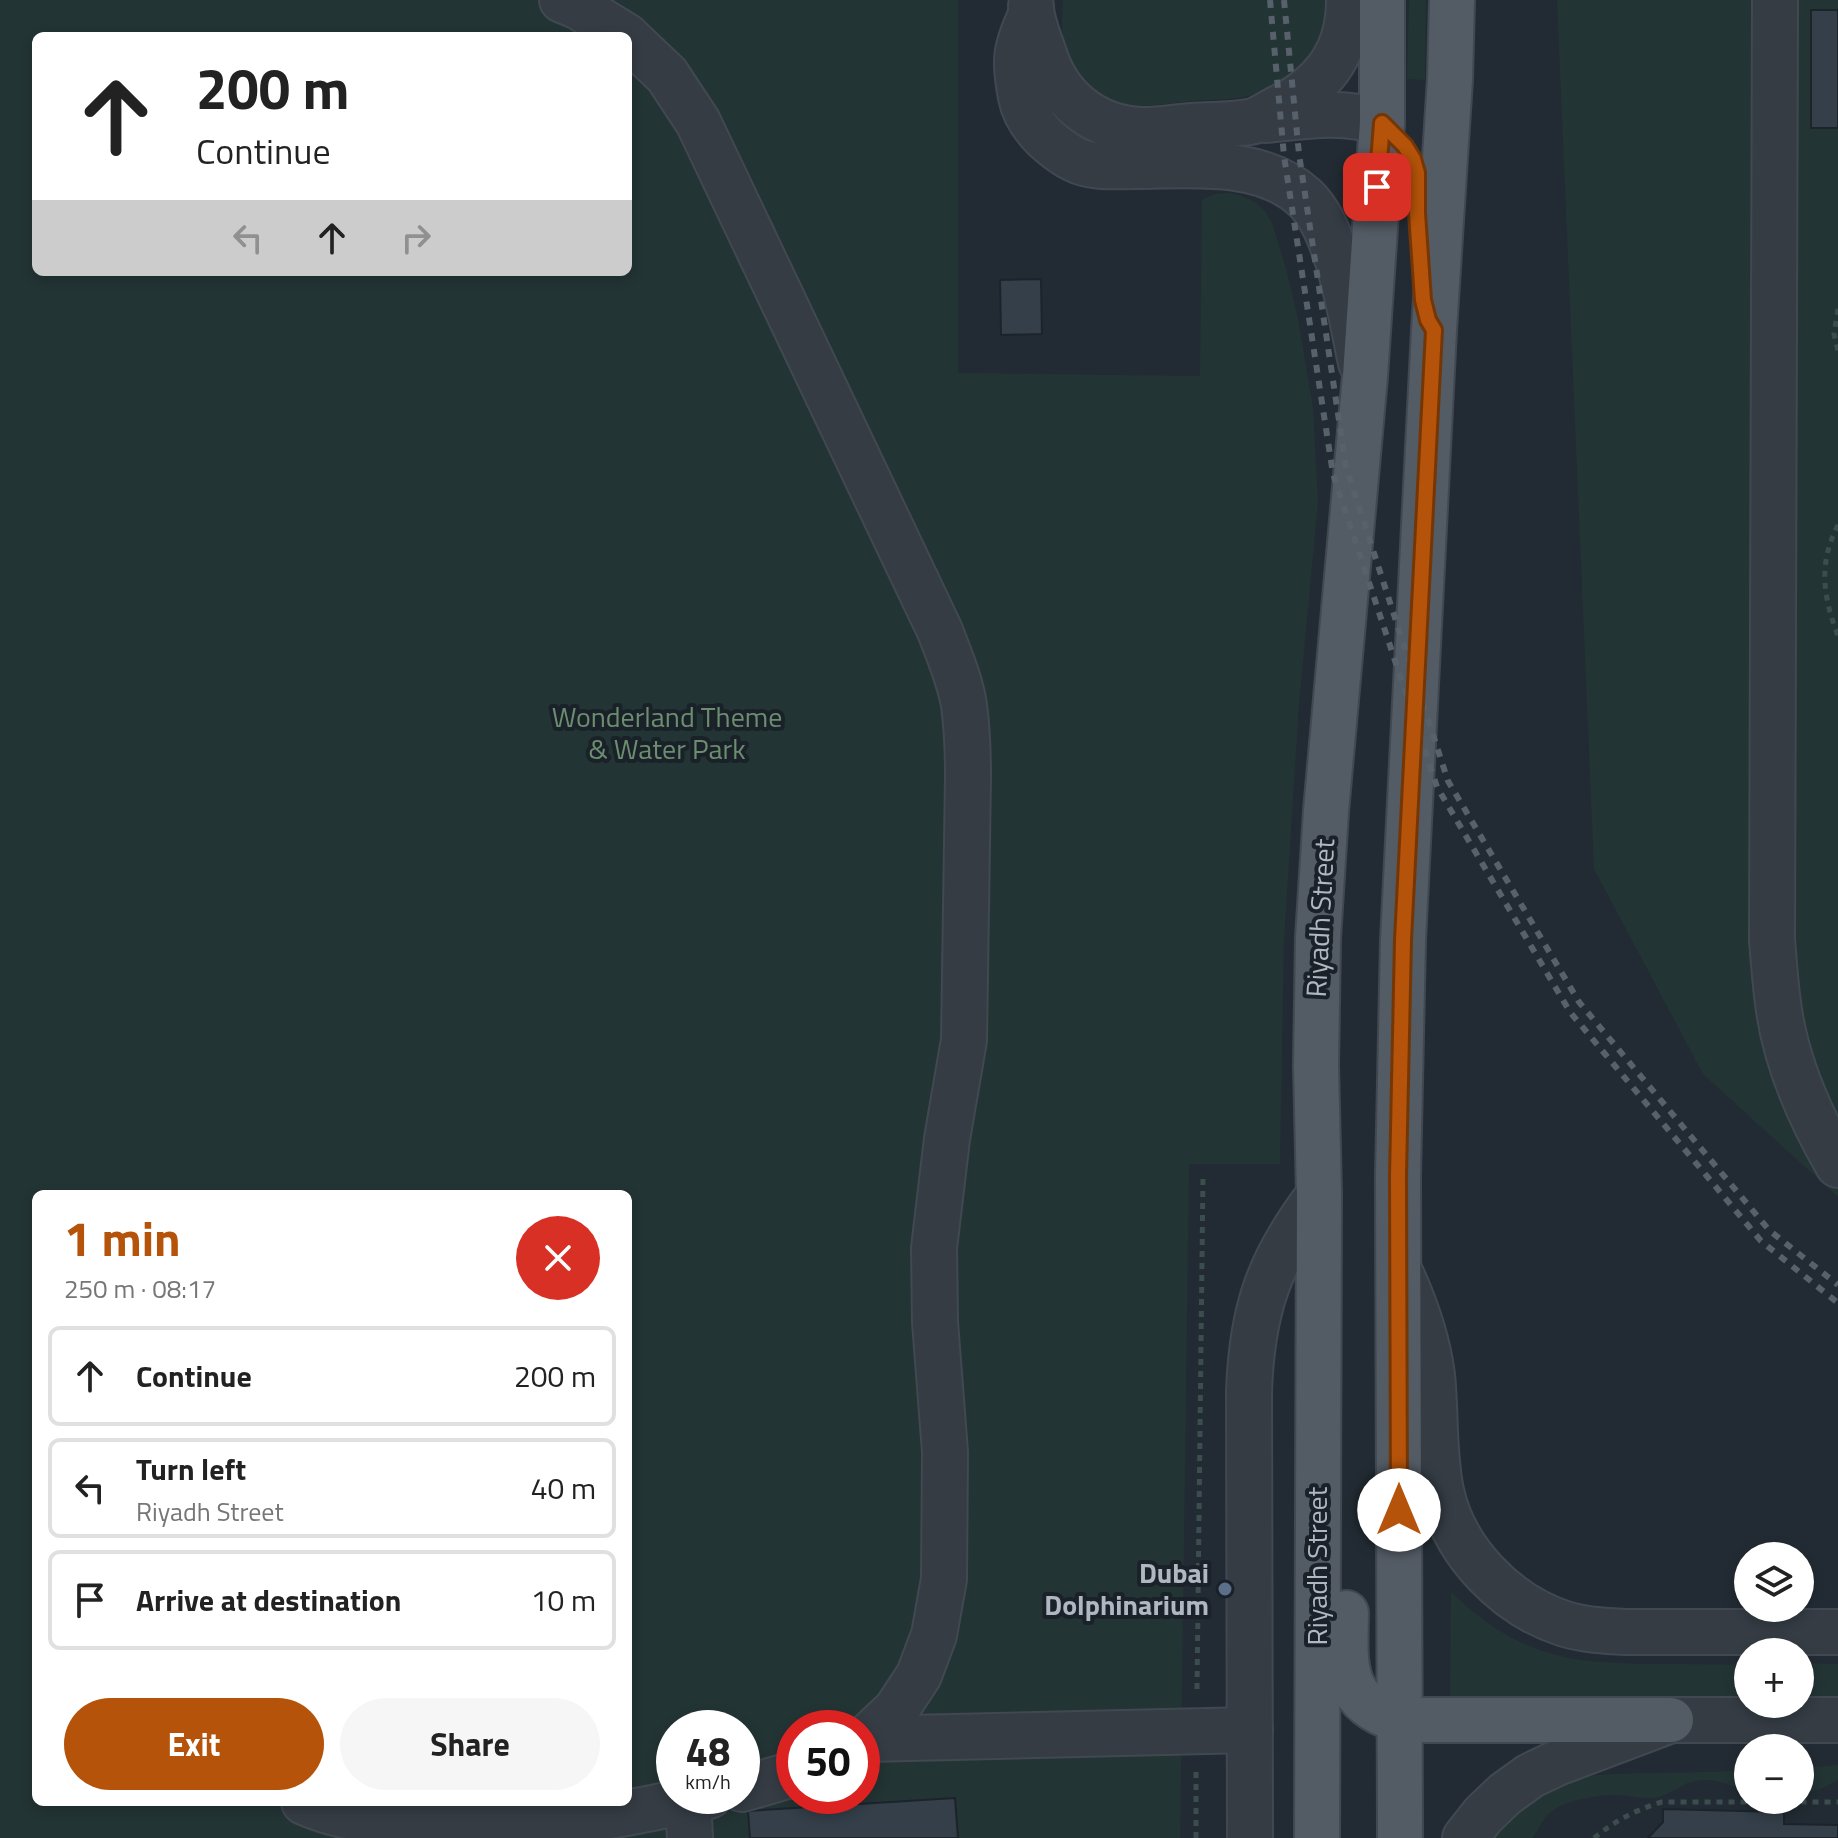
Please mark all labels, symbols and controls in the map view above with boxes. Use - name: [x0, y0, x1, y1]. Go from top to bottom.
- text: 200 m: [196, 46, 349, 131]
- icon: ahead: [64, 64, 168, 168]
- text: Continue: [196, 123, 331, 178]
- pin: [1343, 153, 1411, 221]
- icon: arrive: [1355, 165, 1399, 209]
- icon: left: [226, 216, 270, 260]
- icon: ahead: [310, 216, 354, 260]
- icon: right: [394, 216, 438, 260]
- park label: Wonderland Theme & Water Park: [552, 695, 782, 770]
- street label: Riyadh Street: [1294, 837, 1345, 998]
- text: 1 min: [64, 1202, 181, 1275]
- button: close: [516, 1216, 600, 1300]
- text: 250 m · 08:17: [64, 1269, 216, 1308]
- text: Continue: [136, 1353, 252, 1399]
- text: 200 m: [514, 1353, 596, 1399]
- icon: ahead: [68, 1354, 112, 1398]
- text: Turn left: [136, 1446, 246, 1492]
- text: 40 m: [531, 1465, 596, 1511]
- icon: left: [68, 1466, 112, 1510]
- position arrow: [1357, 1468, 1441, 1552]
- street label: Riyadh Street: [1295, 1486, 1338, 1645]
- text: Riyadh Street: [136, 1492, 284, 1531]
- map controls: [1734, 1542, 1814, 1814]
- button: layers: [1734, 1542, 1814, 1622]
- place label: Dubai Dolphinarium: [1044, 1551, 1209, 1626]
- text: Arrive at destination: [136, 1577, 401, 1623]
- text: 10 m: [531, 1577, 596, 1623]
- icon: arrive: [68, 1578, 112, 1622]
- marker: Dubai Dolphinarium: [1216, 1580, 1234, 1598]
- button: +: [1734, 1638, 1814, 1718]
- button: Exit: [64, 1698, 324, 1790]
- button: Share: [340, 1698, 600, 1790]
- speed limit sign: 50: [776, 1710, 880, 1814]
- text: 48: [686, 1721, 730, 1782]
- button: −: [1734, 1734, 1814, 1814]
- text: km/h: [685, 1766, 731, 1797]

